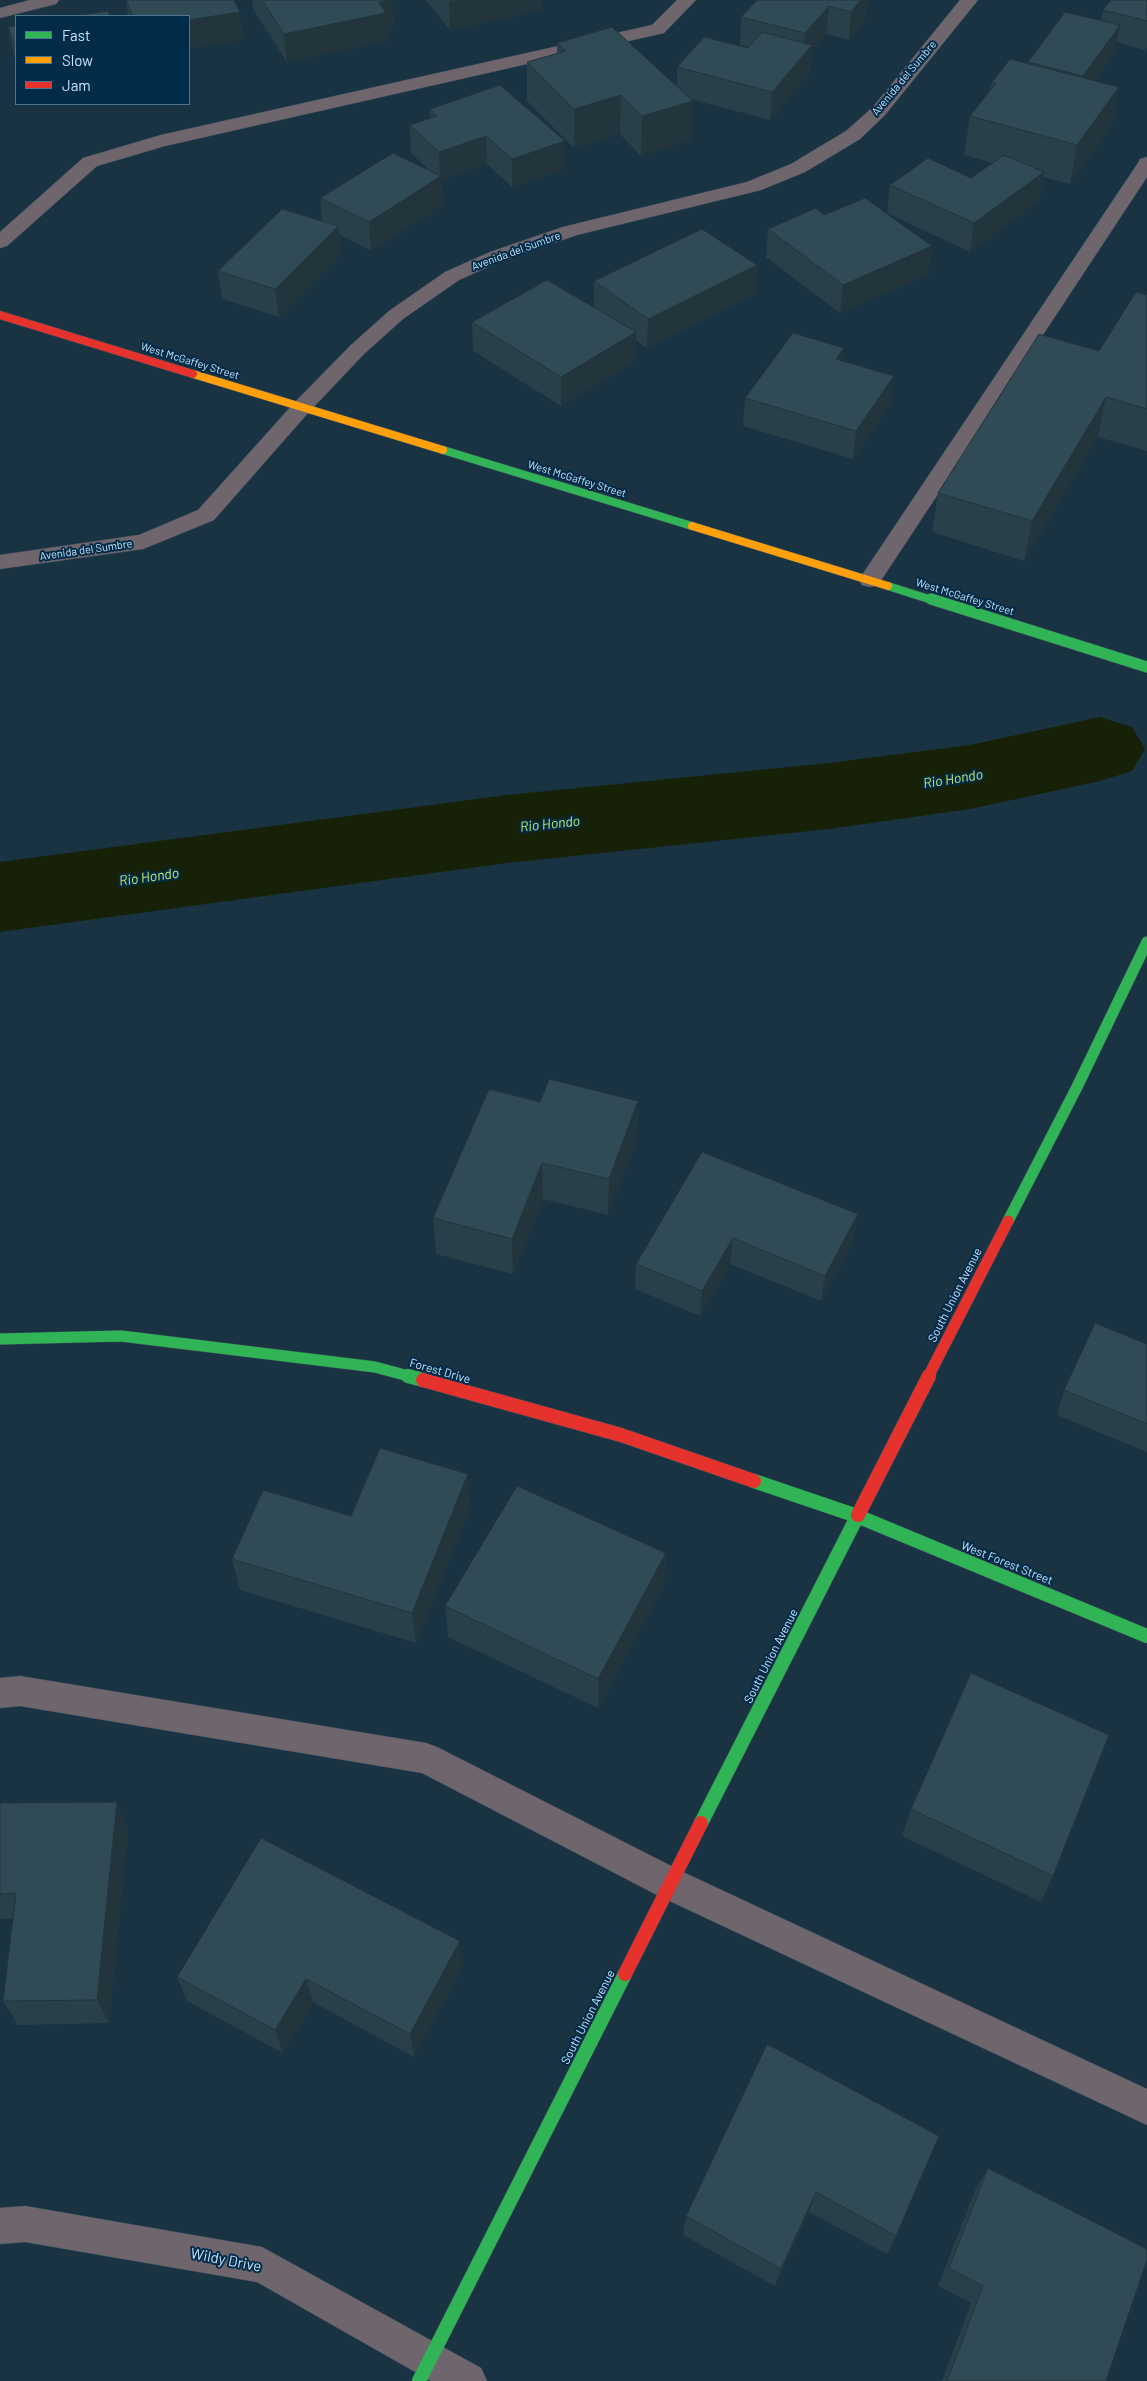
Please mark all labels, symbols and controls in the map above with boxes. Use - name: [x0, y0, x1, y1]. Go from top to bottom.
- legend: [15, 15, 190, 105]
- text: Fast: [62, 26, 90, 44]
- street label: Avenida del Sumbre: [869, 38, 939, 118]
- text: Slow: [62, 51, 93, 69]
- text: Jam: [62, 76, 91, 94]
- street label: Avenida del Sumbre: [470, 229, 562, 273]
- street label: West McGaffey Street: [139, 340, 241, 382]
- street label: West McGaffey Street: [526, 458, 628, 500]
- street label: Avenida del Sumbre: [39, 537, 133, 563]
- street label: West McGaffey Street: [914, 576, 1016, 618]
- water label: Rio Hondo: [922, 766, 984, 792]
- water label: Rio Hondo: [519, 812, 581, 836]
- water label: Rio Hondo: [118, 864, 180, 890]
- street label: South Union Avenue: [925, 1245, 985, 1345]
- street label: Forest Drive: [408, 1355, 472, 1387]
- street label: West Forest Street: [959, 1538, 1055, 1588]
- street label: South Union Avenue: [741, 1606, 801, 1706]
- street label: South Union Avenue: [558, 1967, 618, 2067]
- street label: Wildy Drive: [189, 2244, 263, 2276]

